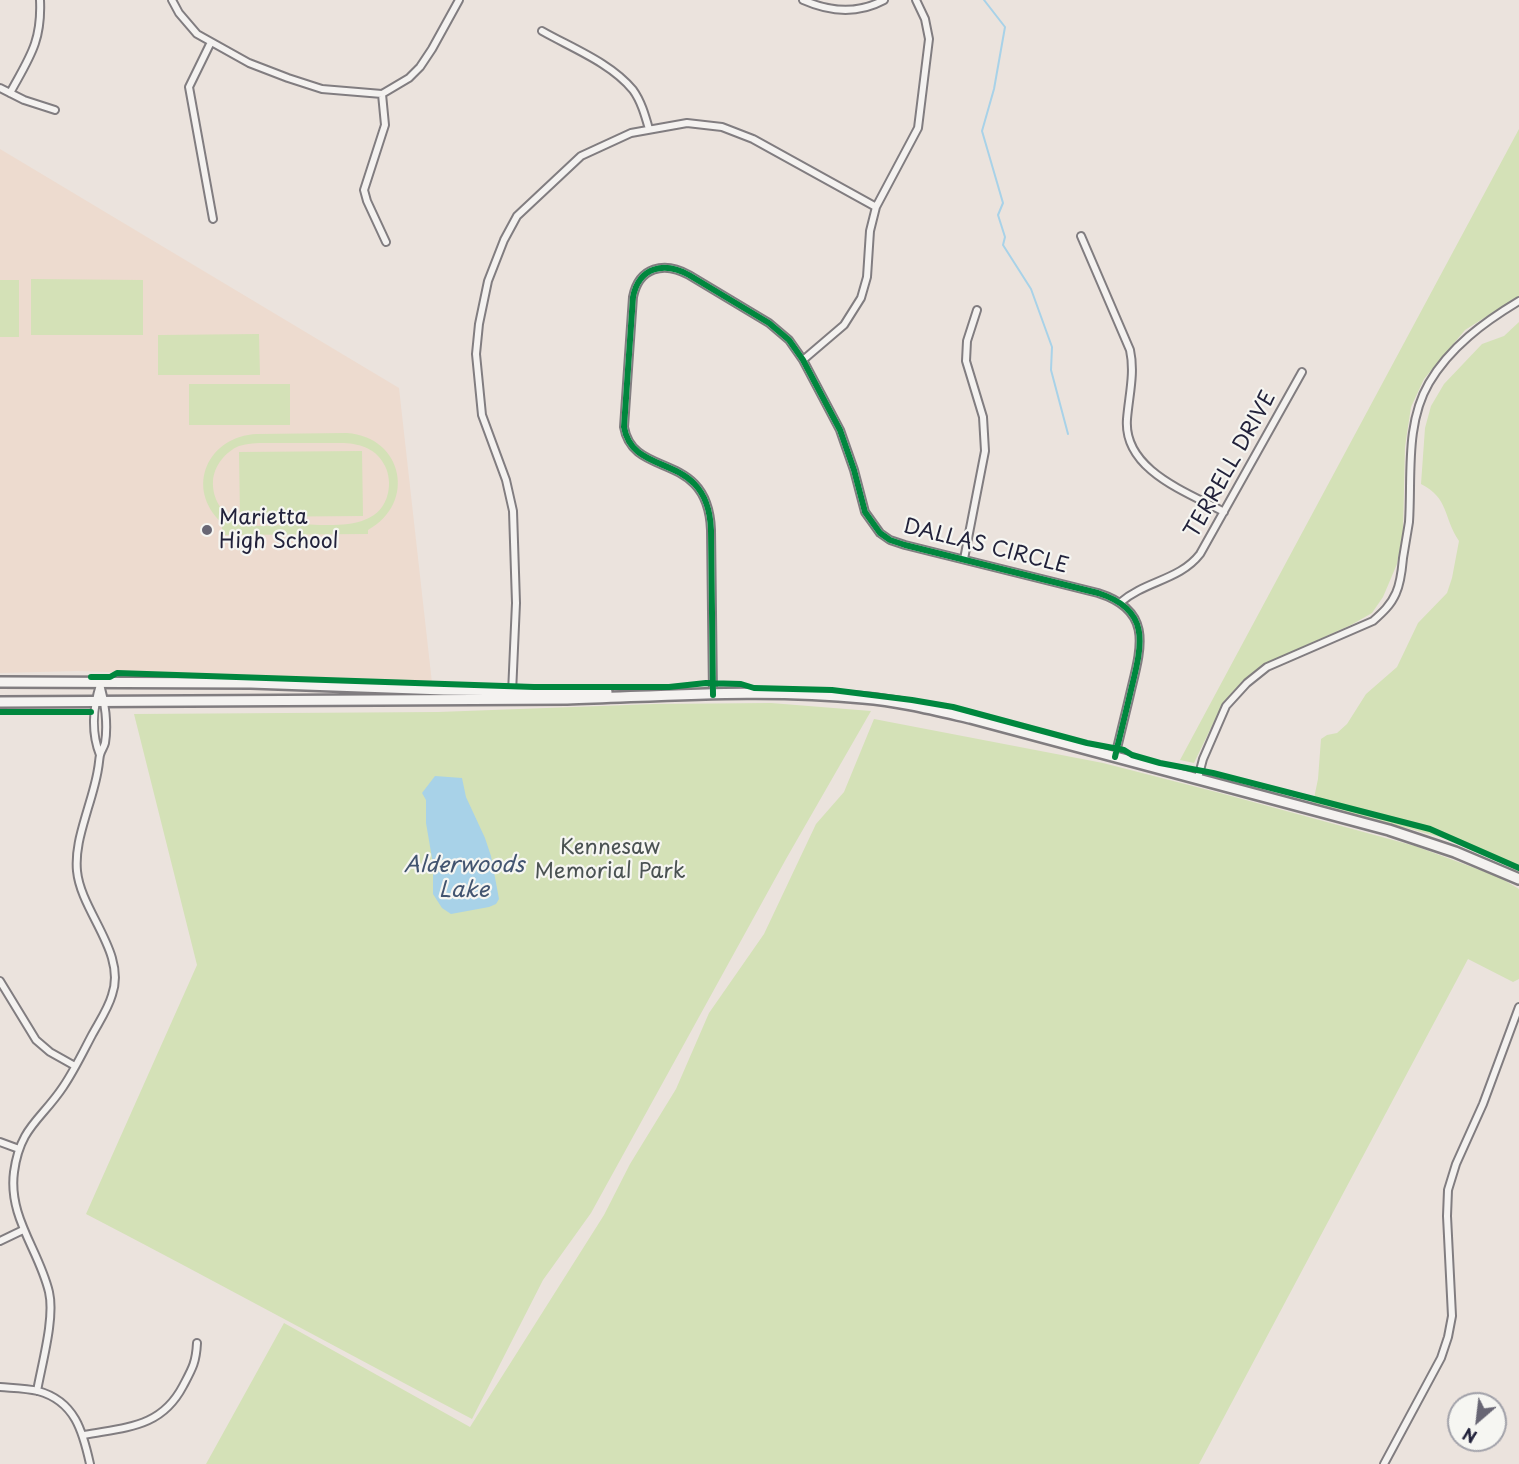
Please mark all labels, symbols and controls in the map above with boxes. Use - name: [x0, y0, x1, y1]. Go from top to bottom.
- street label: TERRELL DRIVE: [1180, 387, 1282, 543]
- place label: Marietta High School: [219, 505, 339, 555]
- street label: DALLAS CIRCLE: [901, 514, 1071, 580]
- marker: Marietta High School: [200, 523, 214, 537]
- park label: Kennesaw Memorial Park: [535, 835, 685, 885]
- water label: Alderwoods Lake: [404, 853, 524, 904]
- north arrow: [1447, 1392, 1507, 1452]
- text: N: [1458, 1423, 1481, 1450]

